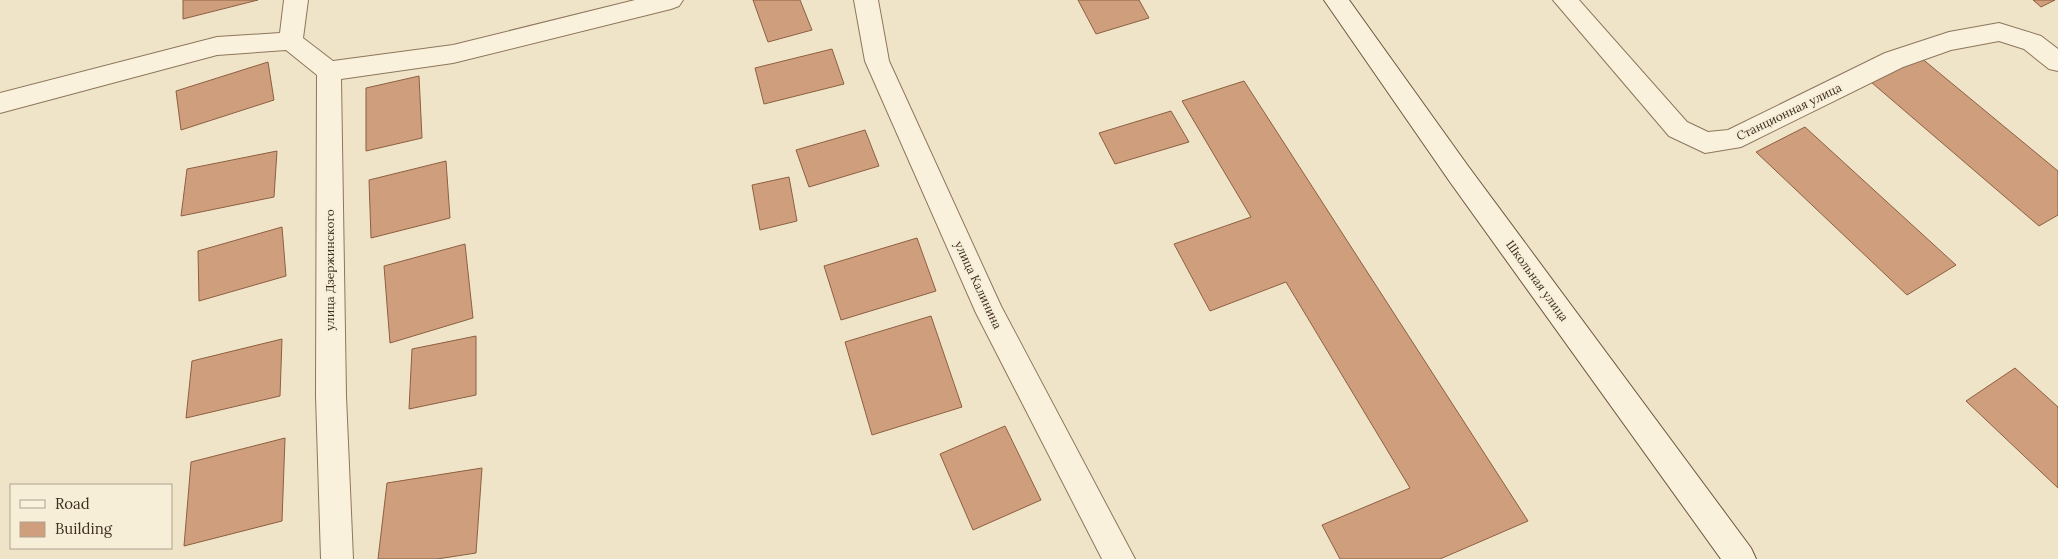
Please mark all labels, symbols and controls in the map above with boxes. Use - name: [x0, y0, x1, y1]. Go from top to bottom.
- street label: Станционная улица: [1734, 80, 1844, 144]
- street label: улица Дзержинского: [322, 209, 337, 331]
- street label: Школьная улица: [1503, 237, 1572, 324]
- street label: улица Калинина: [952, 238, 1005, 331]
- legend: [10, 484, 172, 549]
- text: Road: [55, 494, 90, 513]
- text: Building: [55, 519, 113, 538]

